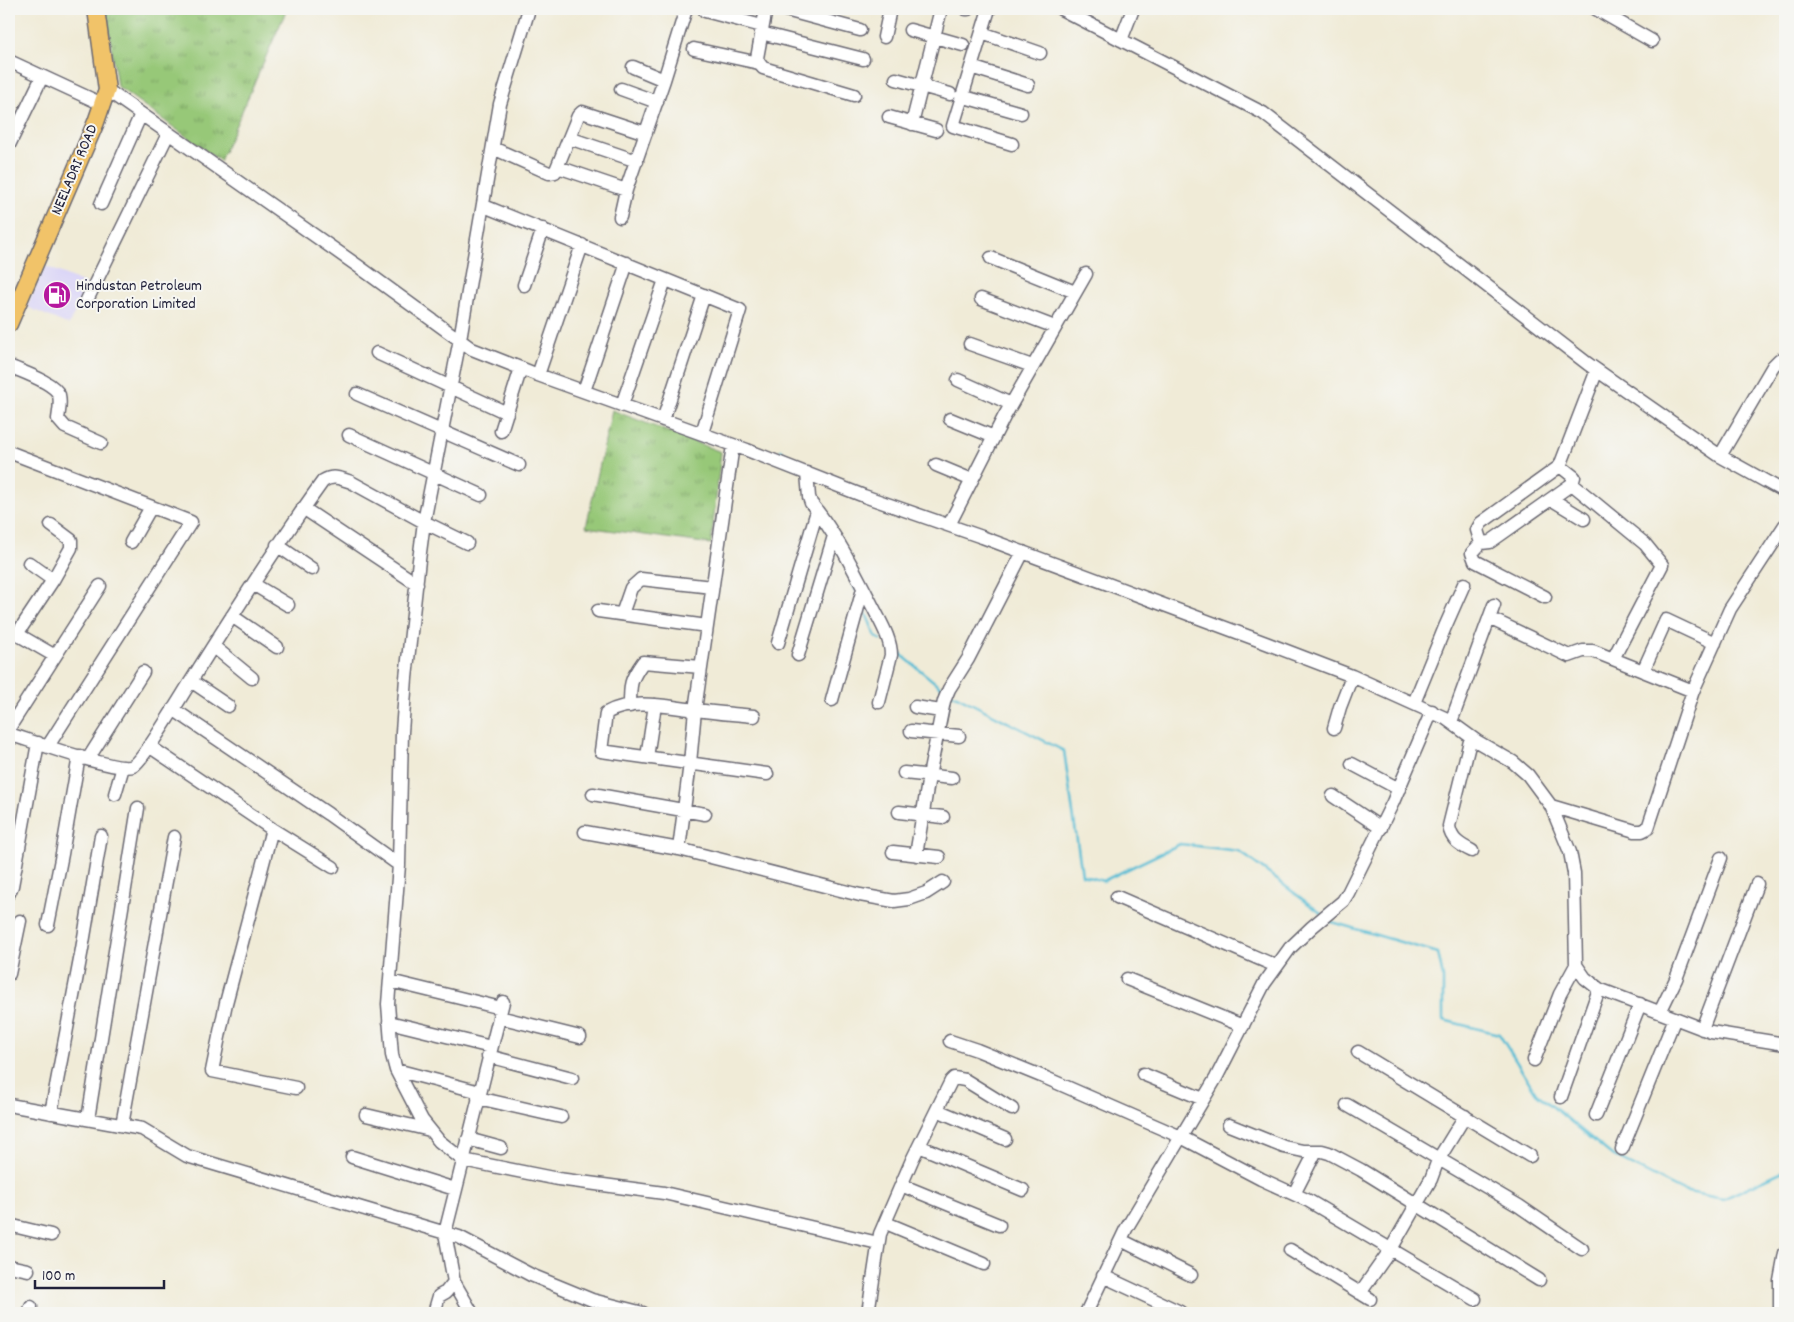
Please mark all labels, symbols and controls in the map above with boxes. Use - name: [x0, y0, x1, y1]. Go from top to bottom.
- street label: NEELADRI ROAD: [46, 121, 104, 219]
- place label: Hindustan Petroleum Corporation Limited: [76, 275, 202, 316]
- fuel station icon: Hindustan Petroleum Corporation Limited: [42, 280, 72, 310]
- scale bar: [35, 1257, 164, 1289]
- text: 100 m: [42, 1266, 75, 1288]

